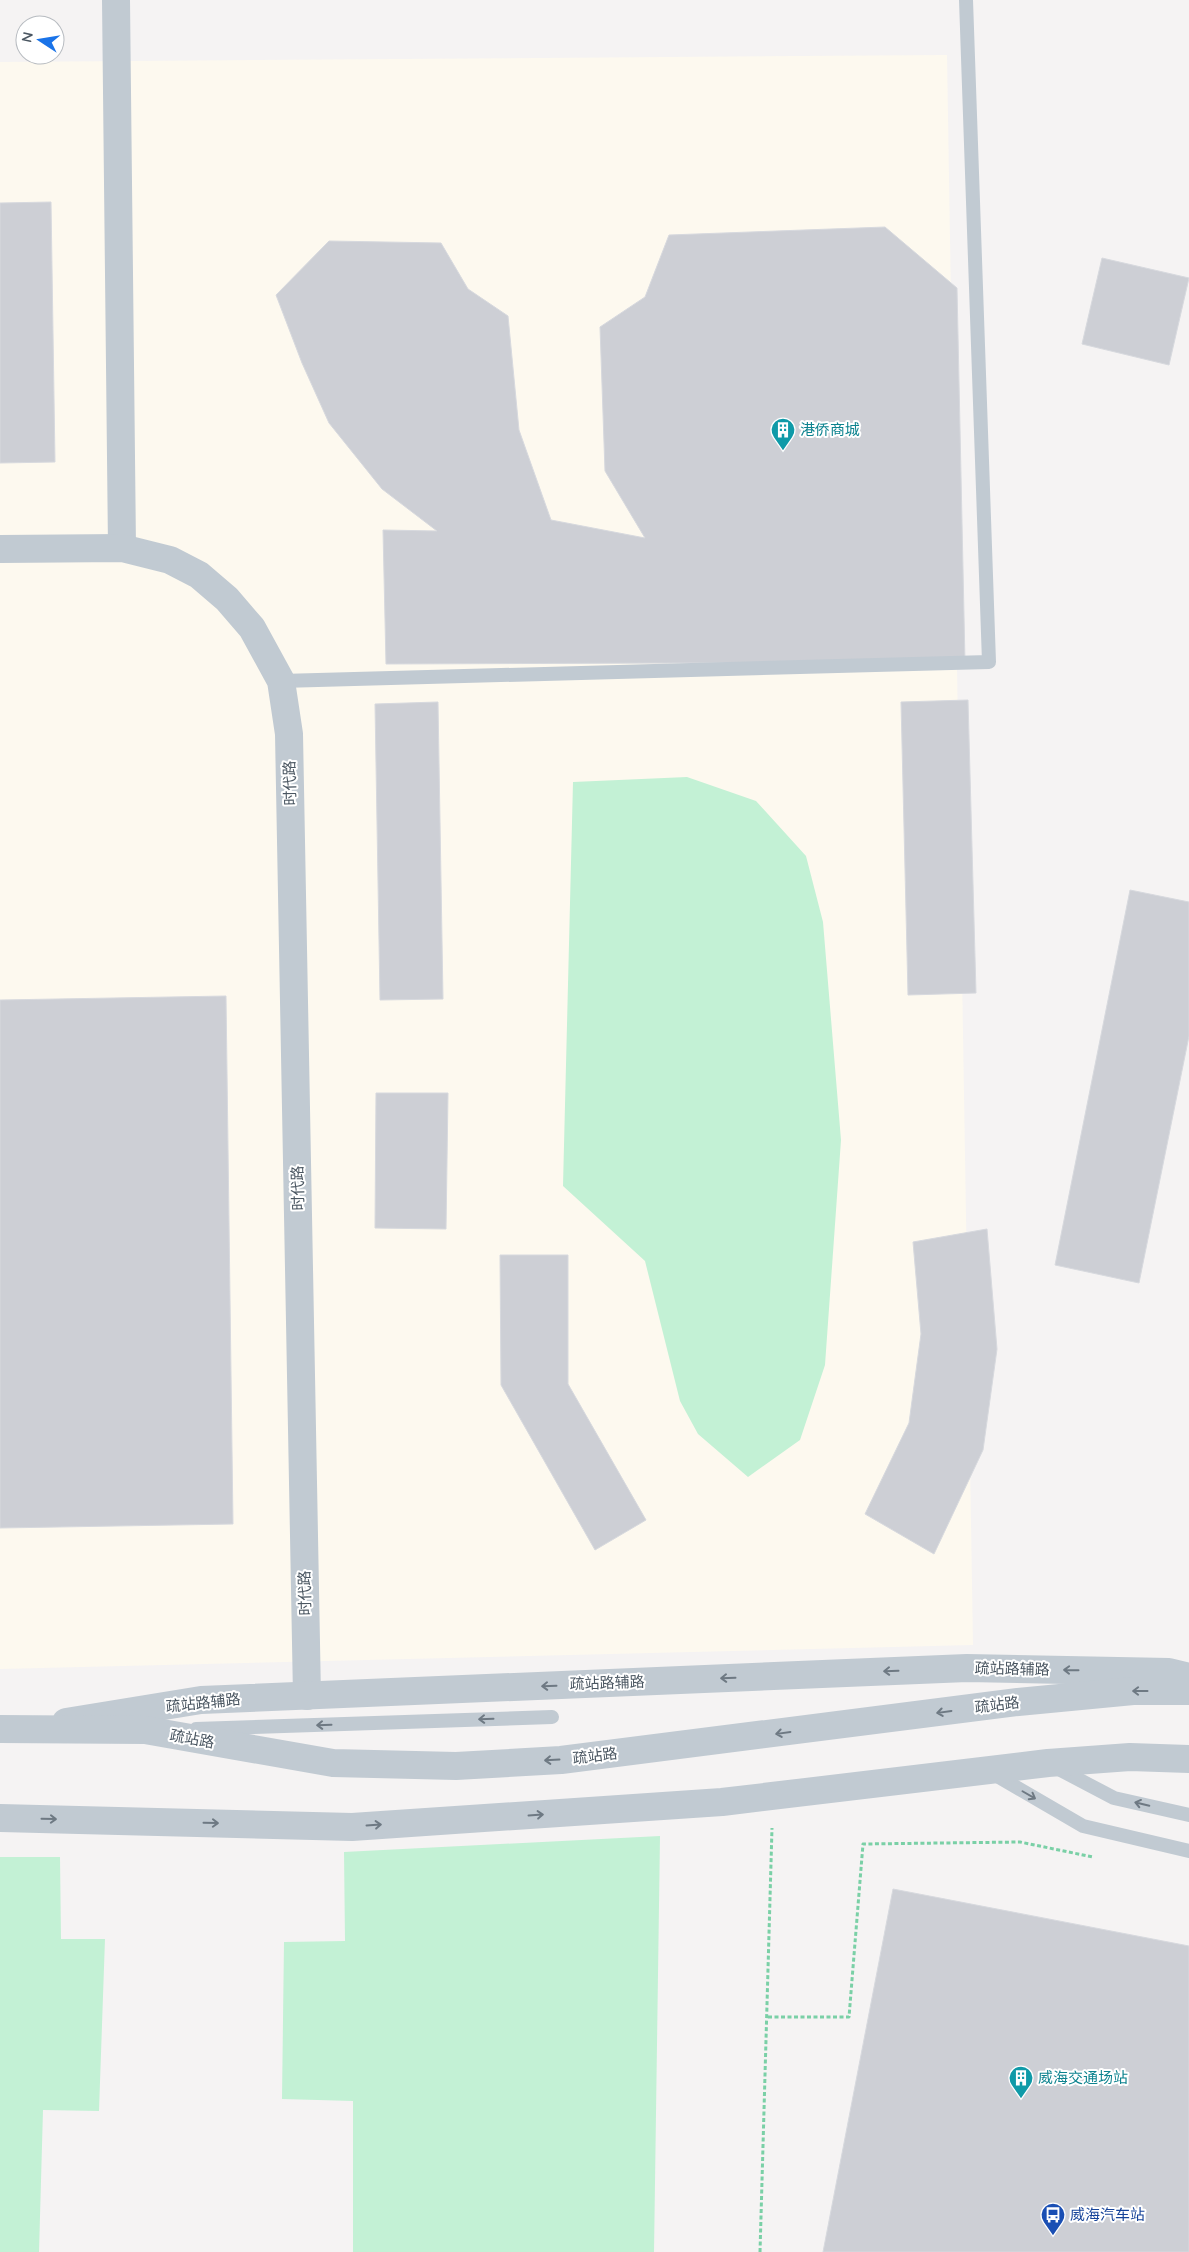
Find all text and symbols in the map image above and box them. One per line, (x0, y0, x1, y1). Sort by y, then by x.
north arrow (15, 15, 65, 65)
text: N (17, 30, 37, 44)
building icon: 港侨商城 (770, 417, 796, 451)
place label: 港侨商城 (800, 420, 860, 439)
street label: 时代路 (280, 760, 299, 806)
street label: 时代路 (288, 1165, 307, 1211)
street label: 时代路 (295, 1570, 314, 1616)
street label: 疏站路辅路 (974, 1658, 1050, 1679)
one-way arrow (1063, 1666, 1079, 1675)
one-way arrow (883, 1667, 899, 1676)
street label: 疏站路辅路 (569, 1672, 645, 1693)
one-way arrow (721, 1674, 737, 1683)
one-way arrow (541, 1681, 557, 1690)
one-way arrow (1133, 1686, 1149, 1696)
street label: 疏站路辅路 (165, 1689, 241, 1716)
street label: 疏站路 (973, 1692, 1020, 1717)
one-way arrow (936, 1707, 952, 1717)
one-way arrow (478, 1715, 494, 1724)
one-way arrow (316, 1720, 332, 1729)
street label: 疏站路 (168, 1725, 216, 1752)
one-way arrow (775, 1729, 791, 1739)
street label: 疏站路 (571, 1743, 618, 1768)
one-way arrow (544, 1756, 560, 1765)
one-way arrow (1021, 1790, 1036, 1800)
one-way arrow (1134, 1799, 1150, 1808)
one-way arrow (527, 1810, 543, 1819)
one-way arrow (40, 1815, 56, 1824)
one-way arrow (203, 1819, 219, 1828)
one-way arrow (365, 1821, 381, 1830)
building icon: 威海交通场站 (1008, 2065, 1034, 2099)
place label: 威海交通场站 (1038, 2068, 1128, 2087)
bus stop icon: 威海汽车站 (1040, 2202, 1066, 2236)
place label: 威海汽车站 (1070, 2205, 1145, 2224)

